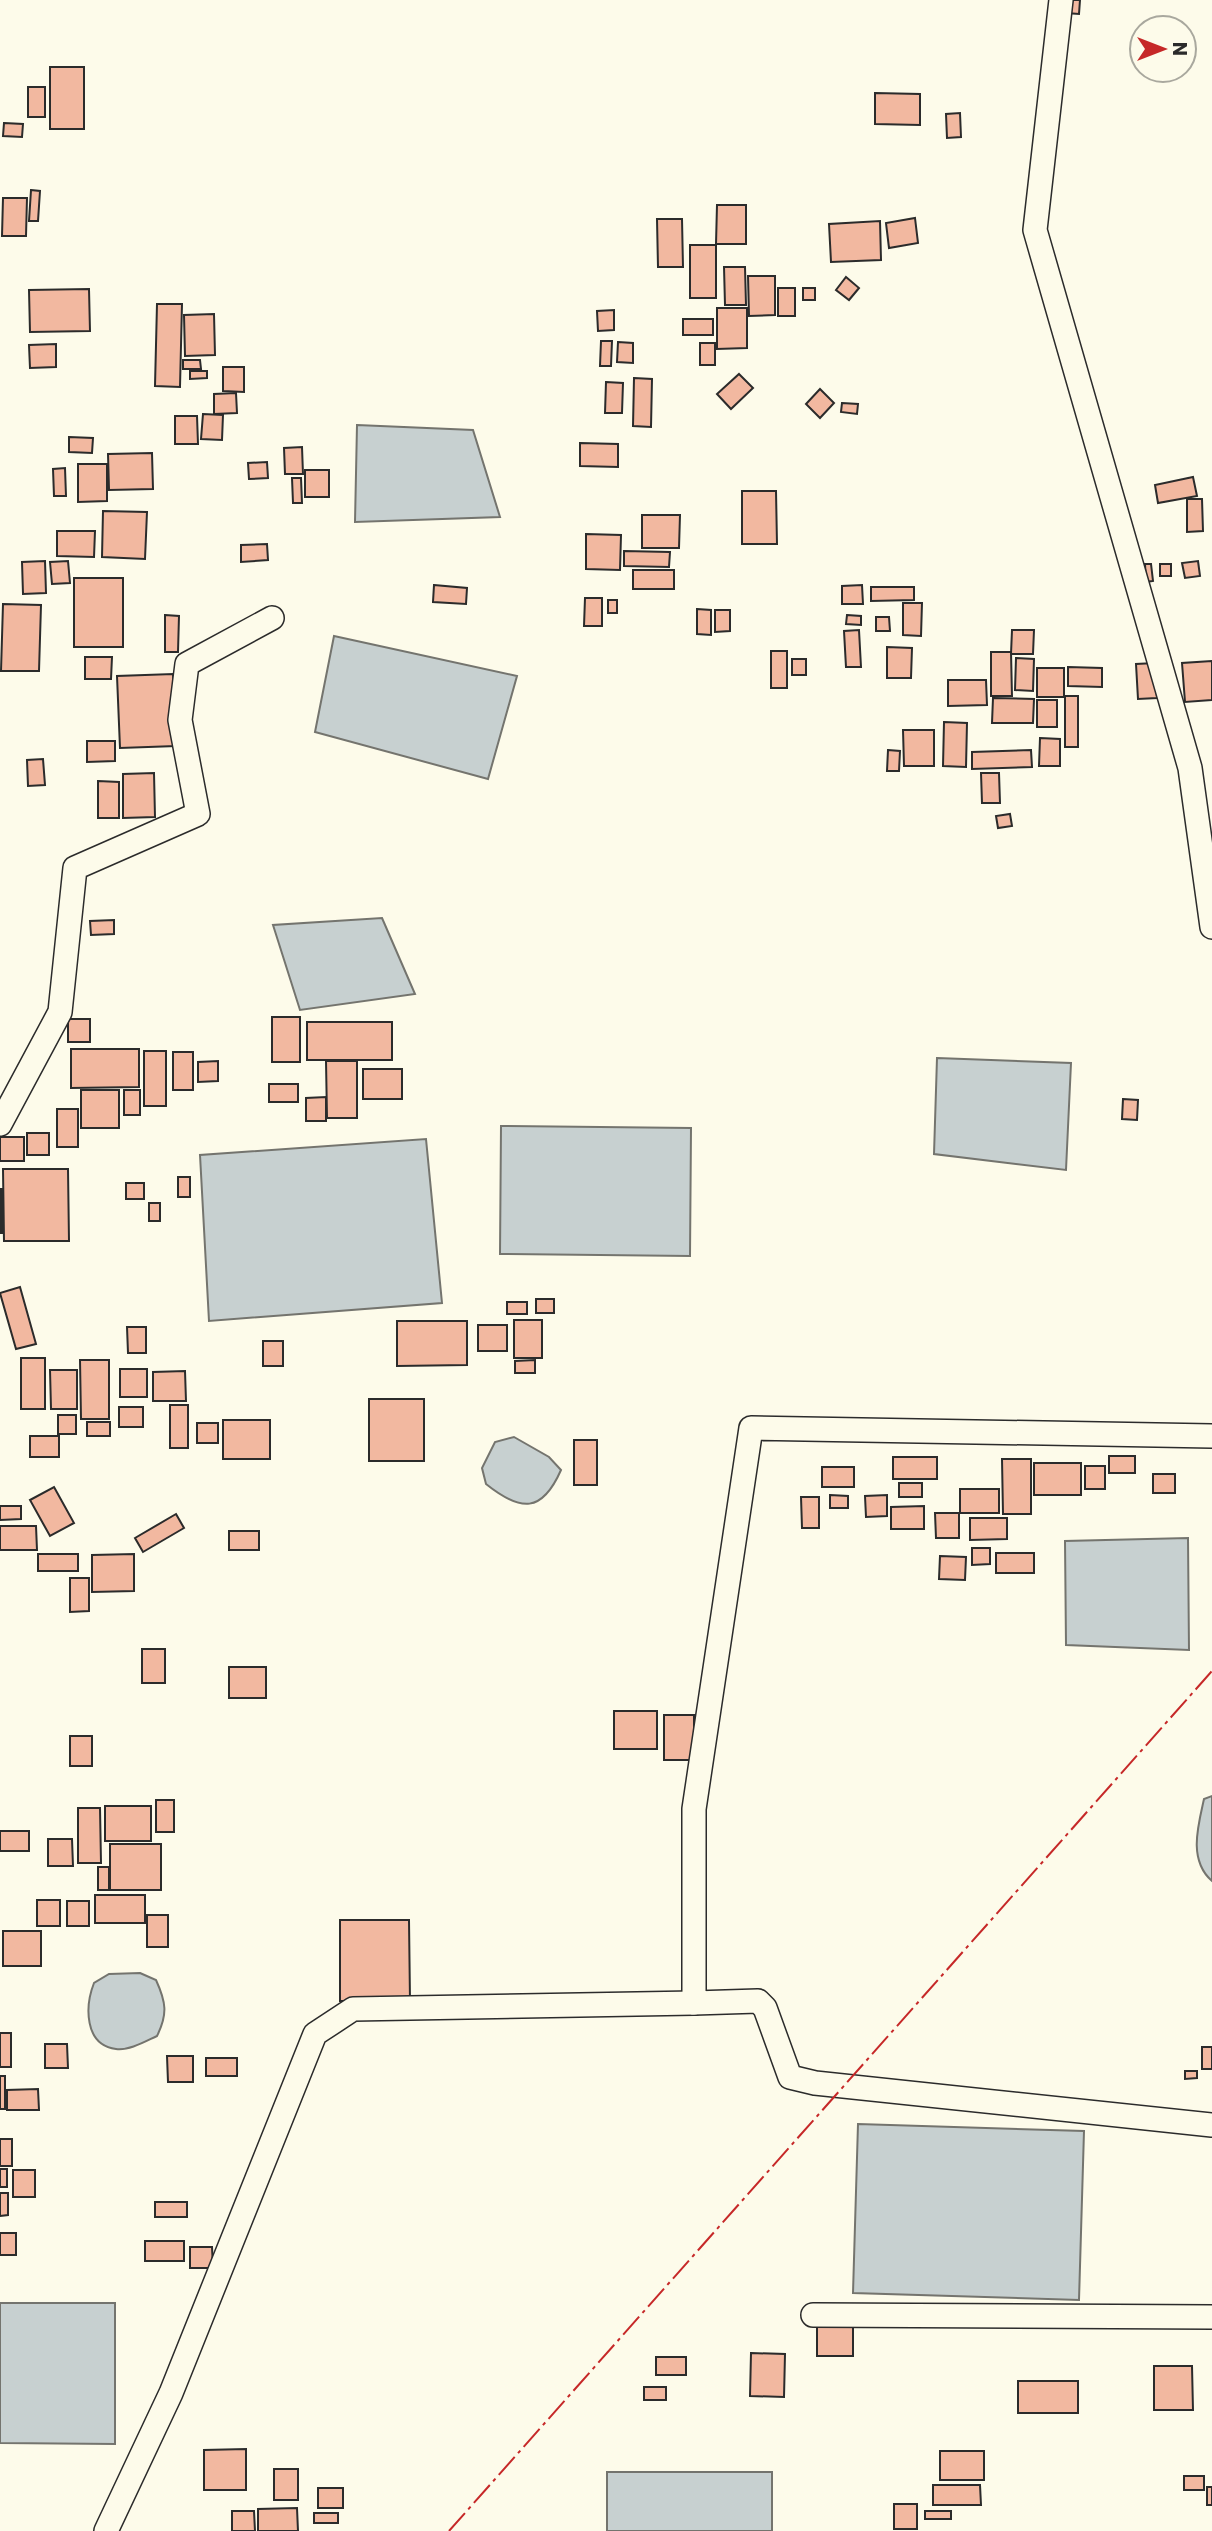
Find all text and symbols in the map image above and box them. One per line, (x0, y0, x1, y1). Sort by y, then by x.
north arrow (1128, 14, 1198, 84)
text: N (1166, 42, 1193, 56)

